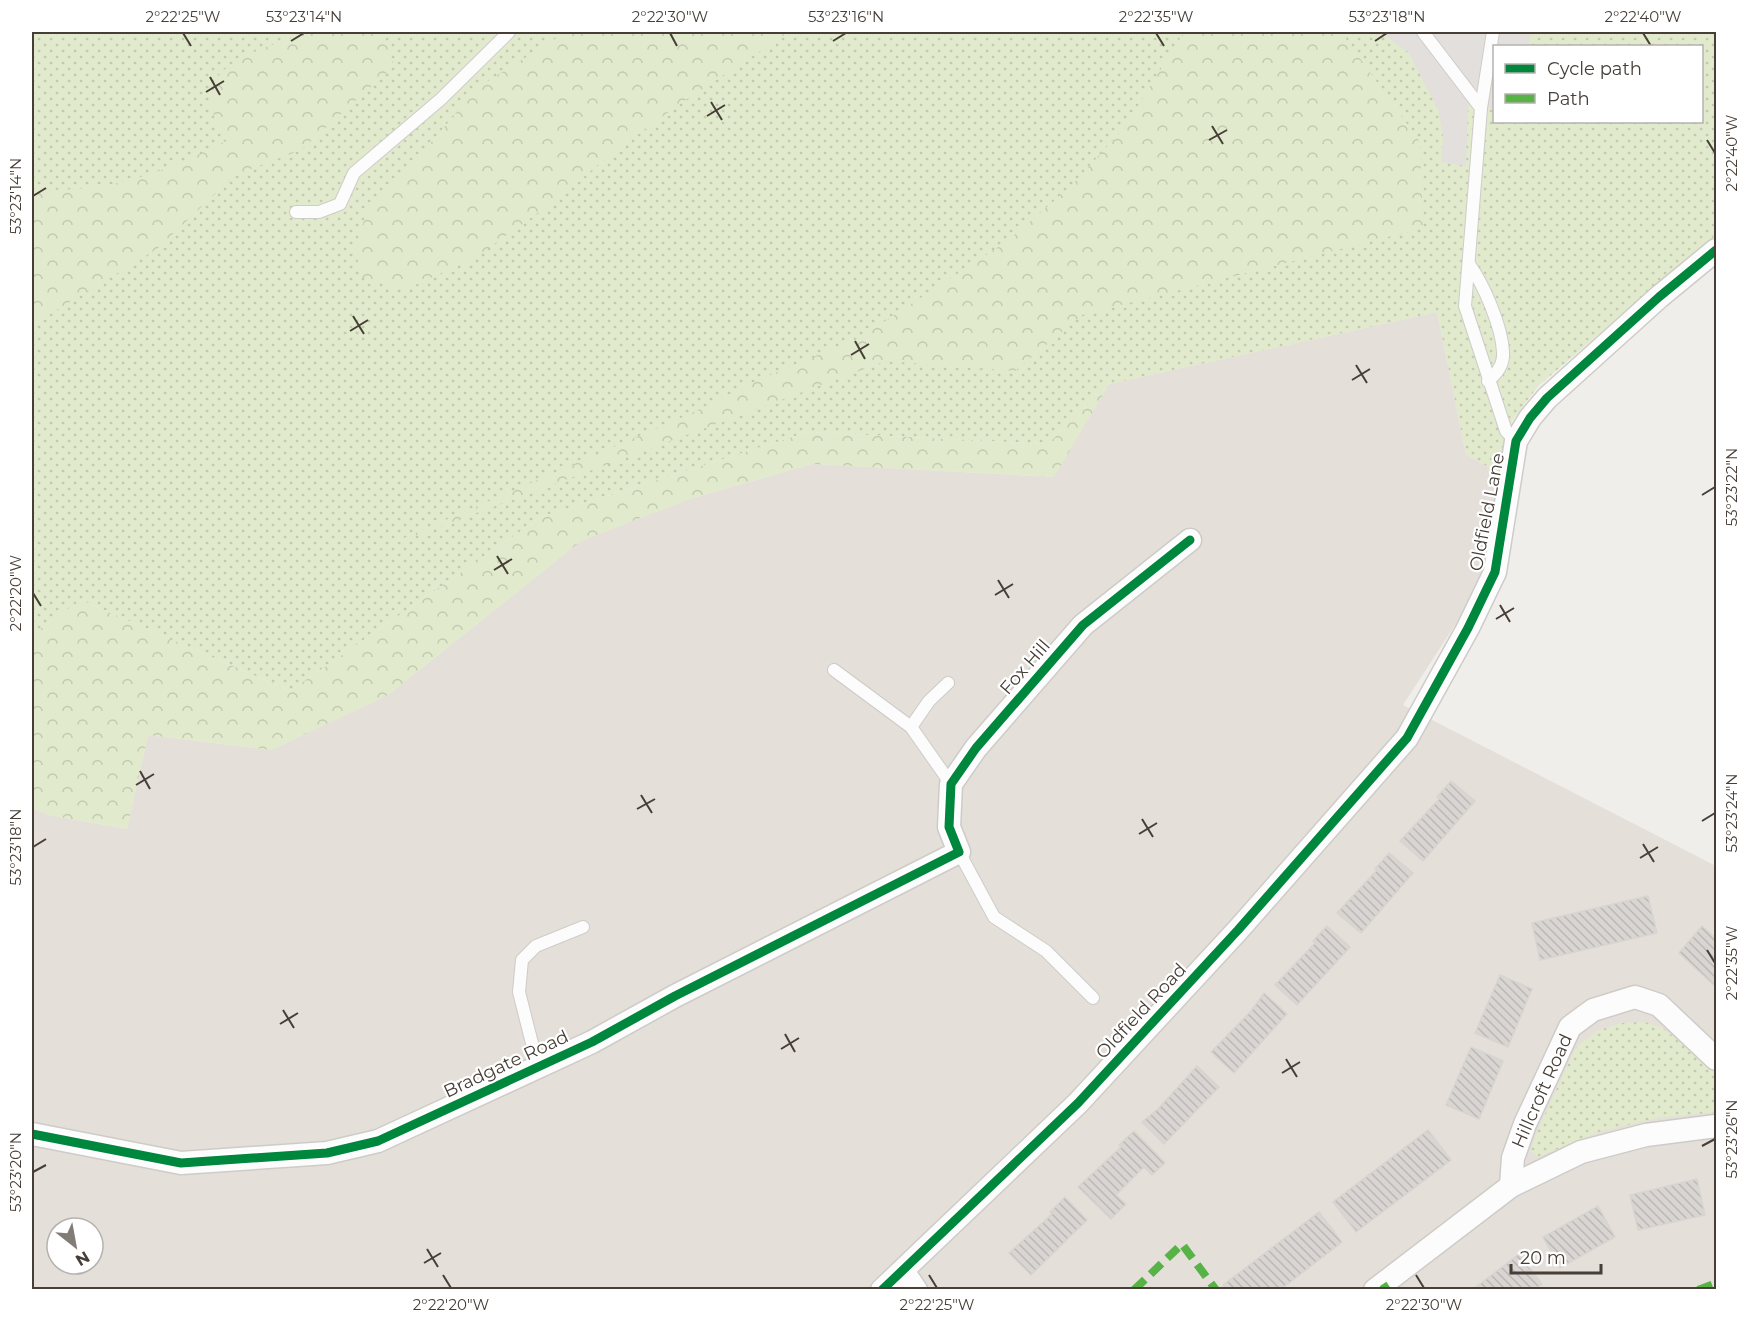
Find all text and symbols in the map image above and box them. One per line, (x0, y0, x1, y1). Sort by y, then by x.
text: 2°22'25"W (146, 7, 221, 26)
text: 53°23'14"N (266, 7, 342, 26)
text: 2°22'30"W (632, 7, 709, 26)
text: 53°23'16"N (808, 7, 884, 26)
text: 2°22'35"W (1119, 7, 1194, 26)
text: 53°23'18"N (1349, 7, 1425, 26)
text: 2°22'40"W (1605, 7, 1682, 26)
legend (1493, 45, 1703, 123)
text: Cycle path (1547, 58, 1642, 80)
text: Path (1547, 88, 1590, 110)
text: 2°22'40"W (1722, 114, 1741, 191)
text: 53°23'14"N (6, 158, 25, 234)
text: 53°23'22"N (1722, 448, 1741, 526)
street label: Oldfield Lane (1465, 451, 1509, 573)
text: 2°22'20"W (6, 554, 25, 631)
street label: Fox Hill (995, 635, 1055, 699)
text: 53°23'24"N (1722, 773, 1741, 853)
text: 53°23'18"N (6, 809, 25, 885)
text: 2°22'35"W (1722, 925, 1741, 1000)
street label: Oldfield Road (1091, 959, 1191, 1063)
street label: Bradgate Road (440, 1025, 572, 1103)
street label: Hillcroft Road (1507, 1030, 1577, 1152)
text: 53°23'26"N (1722, 1100, 1741, 1178)
text: 53°23'20"N (6, 1132, 25, 1212)
north arrow (45, 1216, 105, 1276)
scale bar (1511, 1237, 1601, 1275)
text: N (72, 1247, 93, 1270)
text: 20 m (1520, 1247, 1566, 1269)
text: 2°22'20"W (413, 1295, 490, 1314)
text: 2°22'25"W (900, 1295, 975, 1314)
text: 2°22'30"W (1386, 1295, 1463, 1314)

